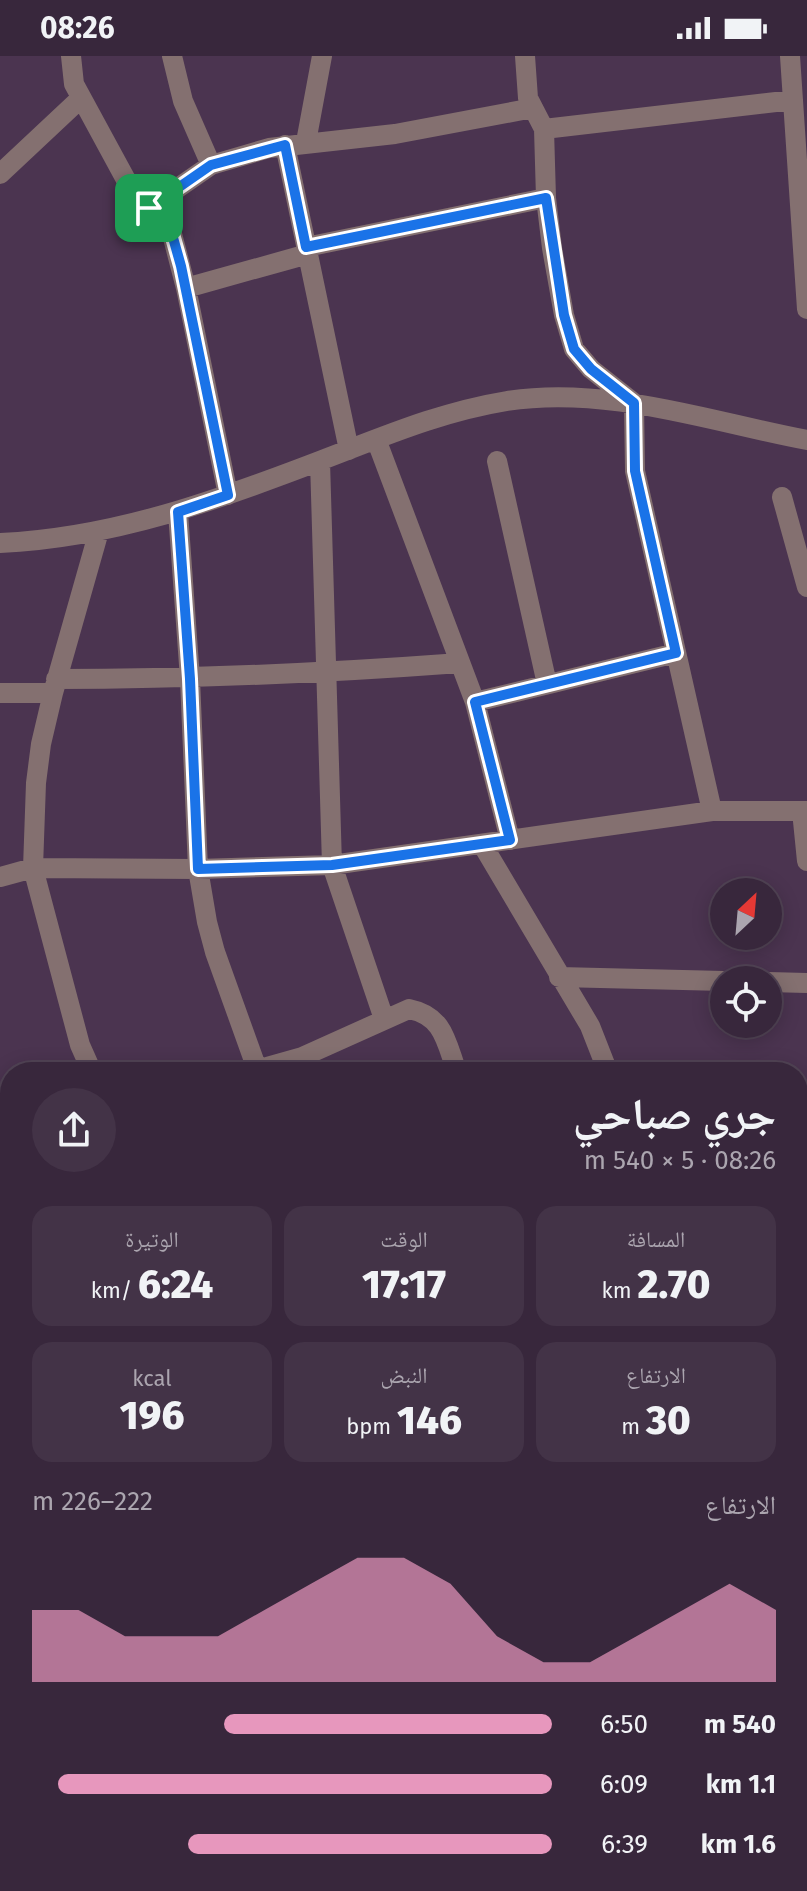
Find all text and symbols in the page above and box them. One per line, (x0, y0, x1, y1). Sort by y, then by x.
text: 08:26 (40, 10, 115, 46)
pin (115, 174, 183, 242)
icon: arrive (127, 186, 171, 230)
north arrow (710, 878, 782, 950)
map controls (710, 878, 782, 1038)
button: locate (710, 966, 782, 1038)
button: share (32, 1088, 116, 1172)
text: جري صباحي (573, 1088, 776, 1141)
text: 08:26 · 5 × 540 m (584, 1145, 776, 1176)
text: الوتيرة (125, 1226, 179, 1253)
text: الوقت (380, 1226, 428, 1253)
text: المسافة (627, 1226, 685, 1253)
text: 6:24 (138, 1261, 213, 1309)
text: 17:17 (362, 1261, 446, 1309)
text: 2.70 (638, 1261, 710, 1309)
text: /km (91, 1277, 138, 1304)
text: km (602, 1277, 638, 1304)
text: النبض (381, 1362, 427, 1389)
text: الارتفاع (626, 1362, 686, 1389)
text: kcal (132, 1365, 172, 1392)
text: 196 (120, 1392, 184, 1440)
text: 146 (397, 1397, 462, 1445)
text: 30 (646, 1397, 691, 1445)
text: bpm (346, 1413, 397, 1440)
text: m (621, 1413, 646, 1440)
text: 222–226 m (32, 1486, 153, 1517)
text: الارتفاع (705, 1490, 776, 1521)
text: 6:50 (600, 1709, 648, 1740)
text: 540 m (704, 1709, 776, 1740)
text: 6:09 (600, 1769, 648, 1800)
text: 1.1 km (706, 1769, 776, 1800)
text: 6:39 (601, 1829, 648, 1860)
text: 1.6 km (701, 1829, 776, 1860)

